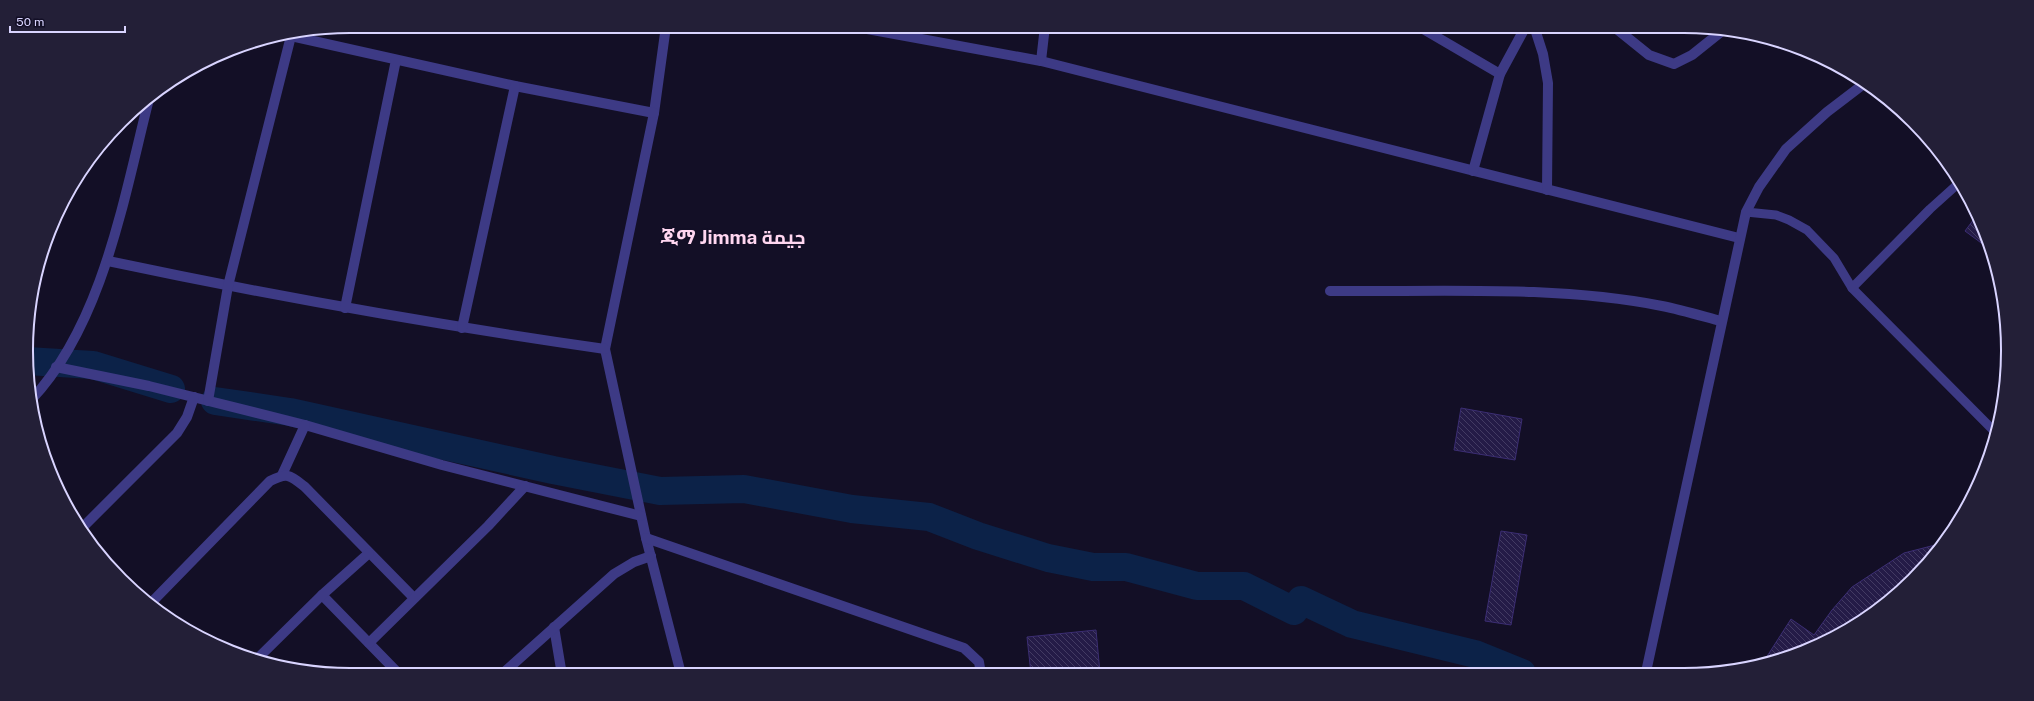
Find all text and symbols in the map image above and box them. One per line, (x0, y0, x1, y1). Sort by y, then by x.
scale bar (10, 8, 125, 34)
text: 50 m (16, 15, 44, 29)
district label: ጂማ Jimma جيمة (660, 226, 806, 248)

